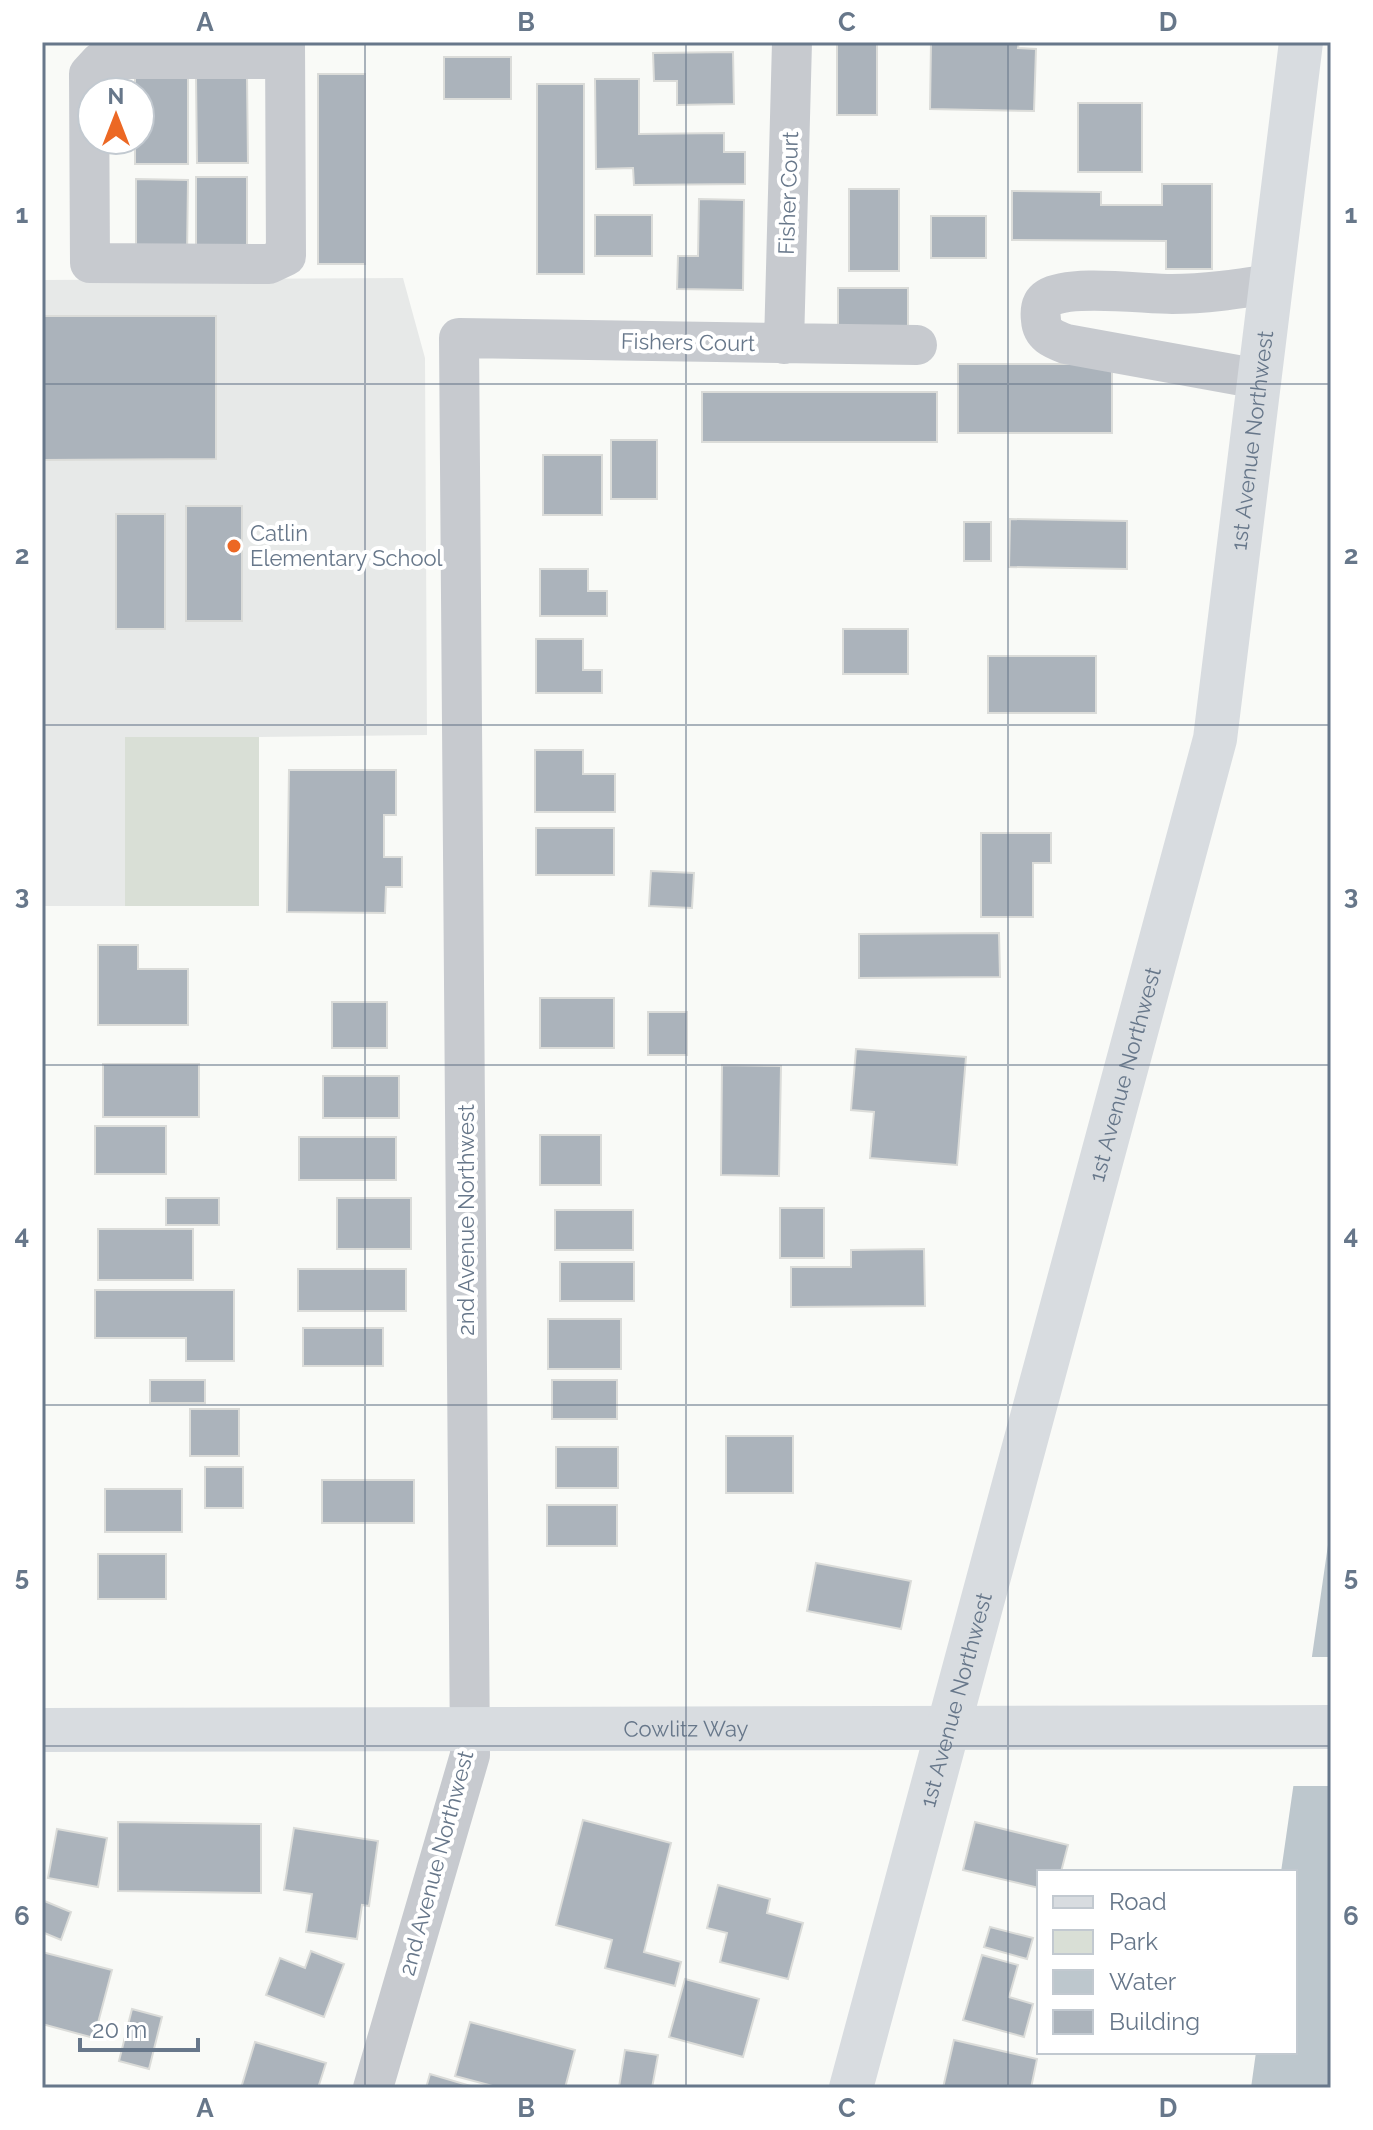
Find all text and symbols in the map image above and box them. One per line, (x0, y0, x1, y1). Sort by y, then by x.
text: A (196, 7, 214, 37)
text: B (517, 7, 535, 37)
text: C (838, 7, 856, 37)
text: D (1159, 7, 1177, 37)
north arrow (76, 76, 156, 156)
text: N (108, 83, 124, 109)
street label: Fisher Court (773, 130, 803, 255)
text: 1 (16, 199, 29, 229)
text: 1 (1345, 199, 1358, 229)
street label: Fishers Court (621, 328, 756, 356)
street label: 1st Avenue Northwest (1225, 328, 1278, 552)
place label: Catlin Elementary School (250, 520, 443, 571)
marker: Catlin Elementary School (225, 537, 243, 555)
text: 2 (15, 540, 29, 570)
text: 2 (1344, 540, 1358, 570)
text: 3 (15, 880, 29, 910)
text: 3 (1344, 880, 1358, 910)
street label: 1st Avenue Northwest (1083, 963, 1166, 1184)
street label: 2nd Avenue Northwest (453, 1104, 479, 1336)
text: 4 (15, 1220, 29, 1250)
text: 4 (1344, 1220, 1358, 1250)
text: 5 (15, 1561, 29, 1591)
text: 5 (1344, 1561, 1358, 1591)
street label: 1st Avenue Northwest (914, 1589, 997, 1810)
street label: Cowlitz Way (623, 1715, 749, 1742)
street label: 2nd Avenue Northwest (393, 1747, 479, 1978)
legend (1037, 1870, 1297, 2054)
text: Road (1109, 1887, 1167, 1916)
text: 6 (14, 1901, 30, 1931)
text: 6 (1343, 1901, 1359, 1931)
text: Park (1109, 1927, 1158, 1956)
text: Water (1109, 1967, 1177, 1996)
scale bar (80, 2002, 198, 2052)
text: Building (1109, 2007, 1200, 2036)
text: 20 m (92, 2015, 147, 2044)
text: A (196, 2093, 214, 2123)
text: B (517, 2093, 535, 2123)
text: C (838, 2093, 856, 2123)
text: D (1159, 2093, 1177, 2123)

